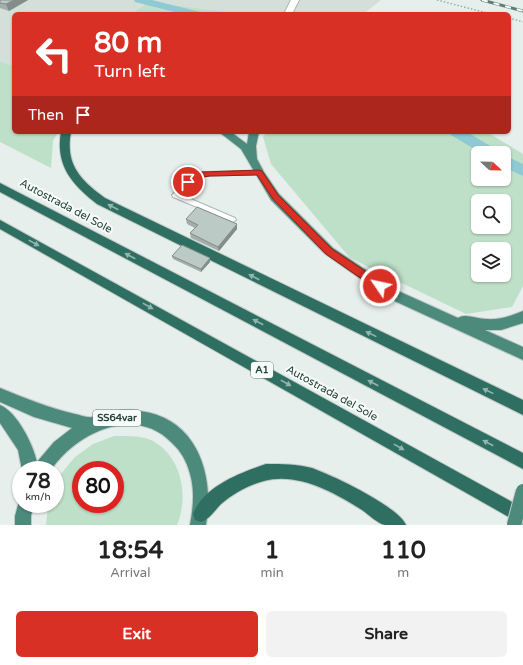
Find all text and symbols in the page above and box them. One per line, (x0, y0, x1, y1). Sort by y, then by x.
text: 80 m (94, 26, 162, 60)
icon: left (28, 28, 80, 80)
text: Turn left (94, 60, 166, 82)
icon: arrive (72, 104, 94, 126)
text: Then (28, 106, 64, 124)
north arrow (471, 146, 511, 186)
map controls (471, 146, 511, 282)
pin (171, 165, 205, 199)
icon: arrive (177, 171, 199, 193)
street label: Autostrada del Sole (18, 176, 114, 236)
button: search (471, 194, 511, 234)
one-way arrow (107, 204, 118, 210)
one-way arrow (28, 240, 40, 247)
button: layers (471, 242, 511, 282)
one-way arrow (125, 252, 136, 259)
position arrow (359, 265, 401, 307)
one-way arrow (249, 274, 260, 280)
one-way arrow (142, 303, 154, 310)
one-way arrow (252, 319, 264, 326)
one-way arrow (365, 331, 377, 337)
road number: A1 (251, 362, 273, 378)
street label: Autostrada del Sole (284, 362, 380, 424)
one-way arrow (367, 379, 379, 386)
one-way arrow (280, 380, 292, 386)
one-way arrow (482, 388, 494, 394)
road number: SS64var (93, 410, 141, 426)
one-way arrow (483, 440, 494, 446)
one-way arrow (393, 443, 405, 450)
speed limit sign: 80 (72, 461, 124, 513)
text: 78 (25, 470, 51, 494)
text: km/h (25, 491, 51, 503)
text: 18:54 (97, 536, 164, 565)
text: 1 (265, 536, 280, 565)
text: 110 (381, 536, 426, 565)
text: Arrival (110, 565, 150, 581)
text: min (261, 565, 284, 581)
text: m (397, 565, 409, 581)
button: Exit (16, 611, 258, 657)
button: Share (266, 611, 507, 657)

